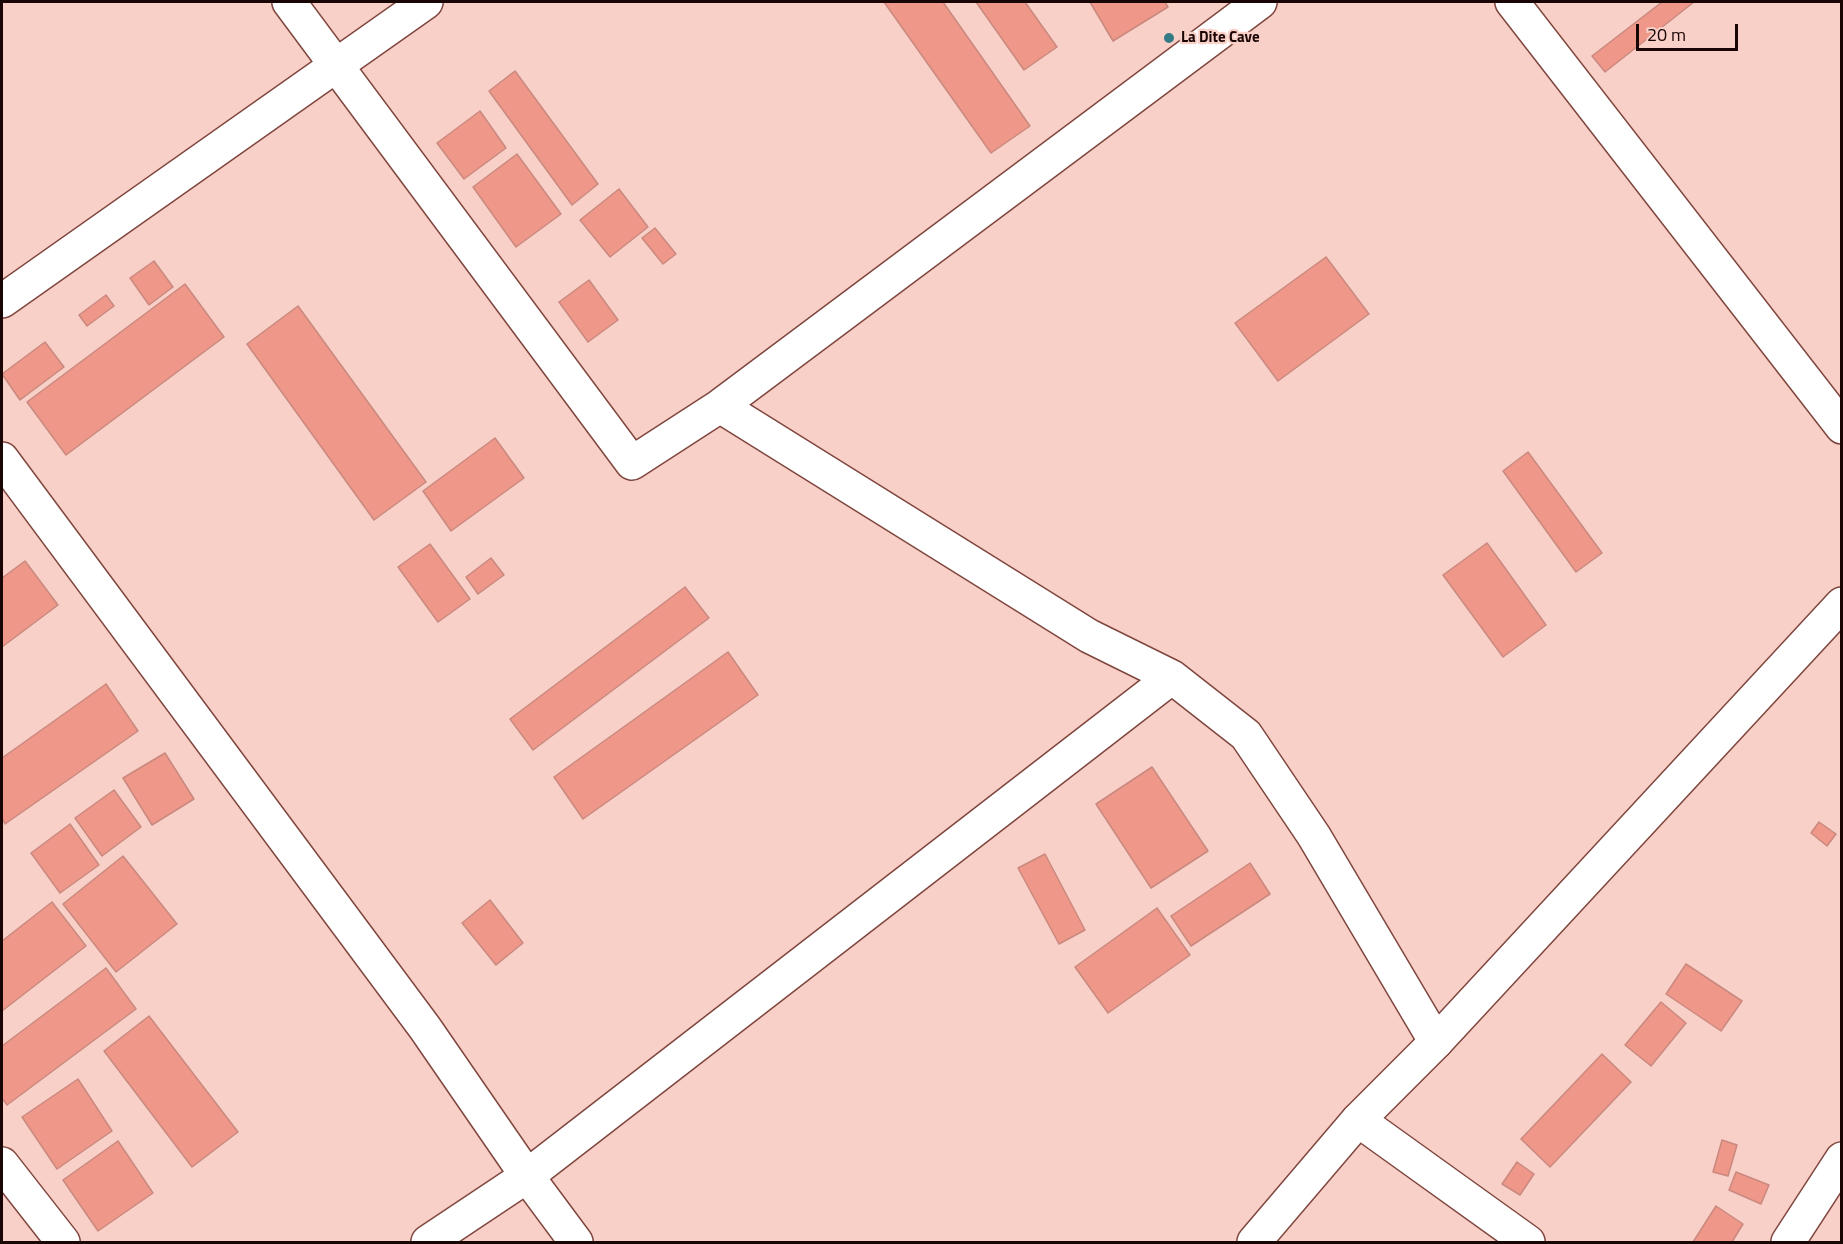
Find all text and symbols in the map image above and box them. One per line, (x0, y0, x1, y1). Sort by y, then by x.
scale bar (1639, 12, 1741, 50)
text: 20 m (1647, 21, 1686, 48)
place label: La Dite Cave (1181, 29, 1260, 47)
marker: La Dite Cave (1162, 31, 1176, 45)

